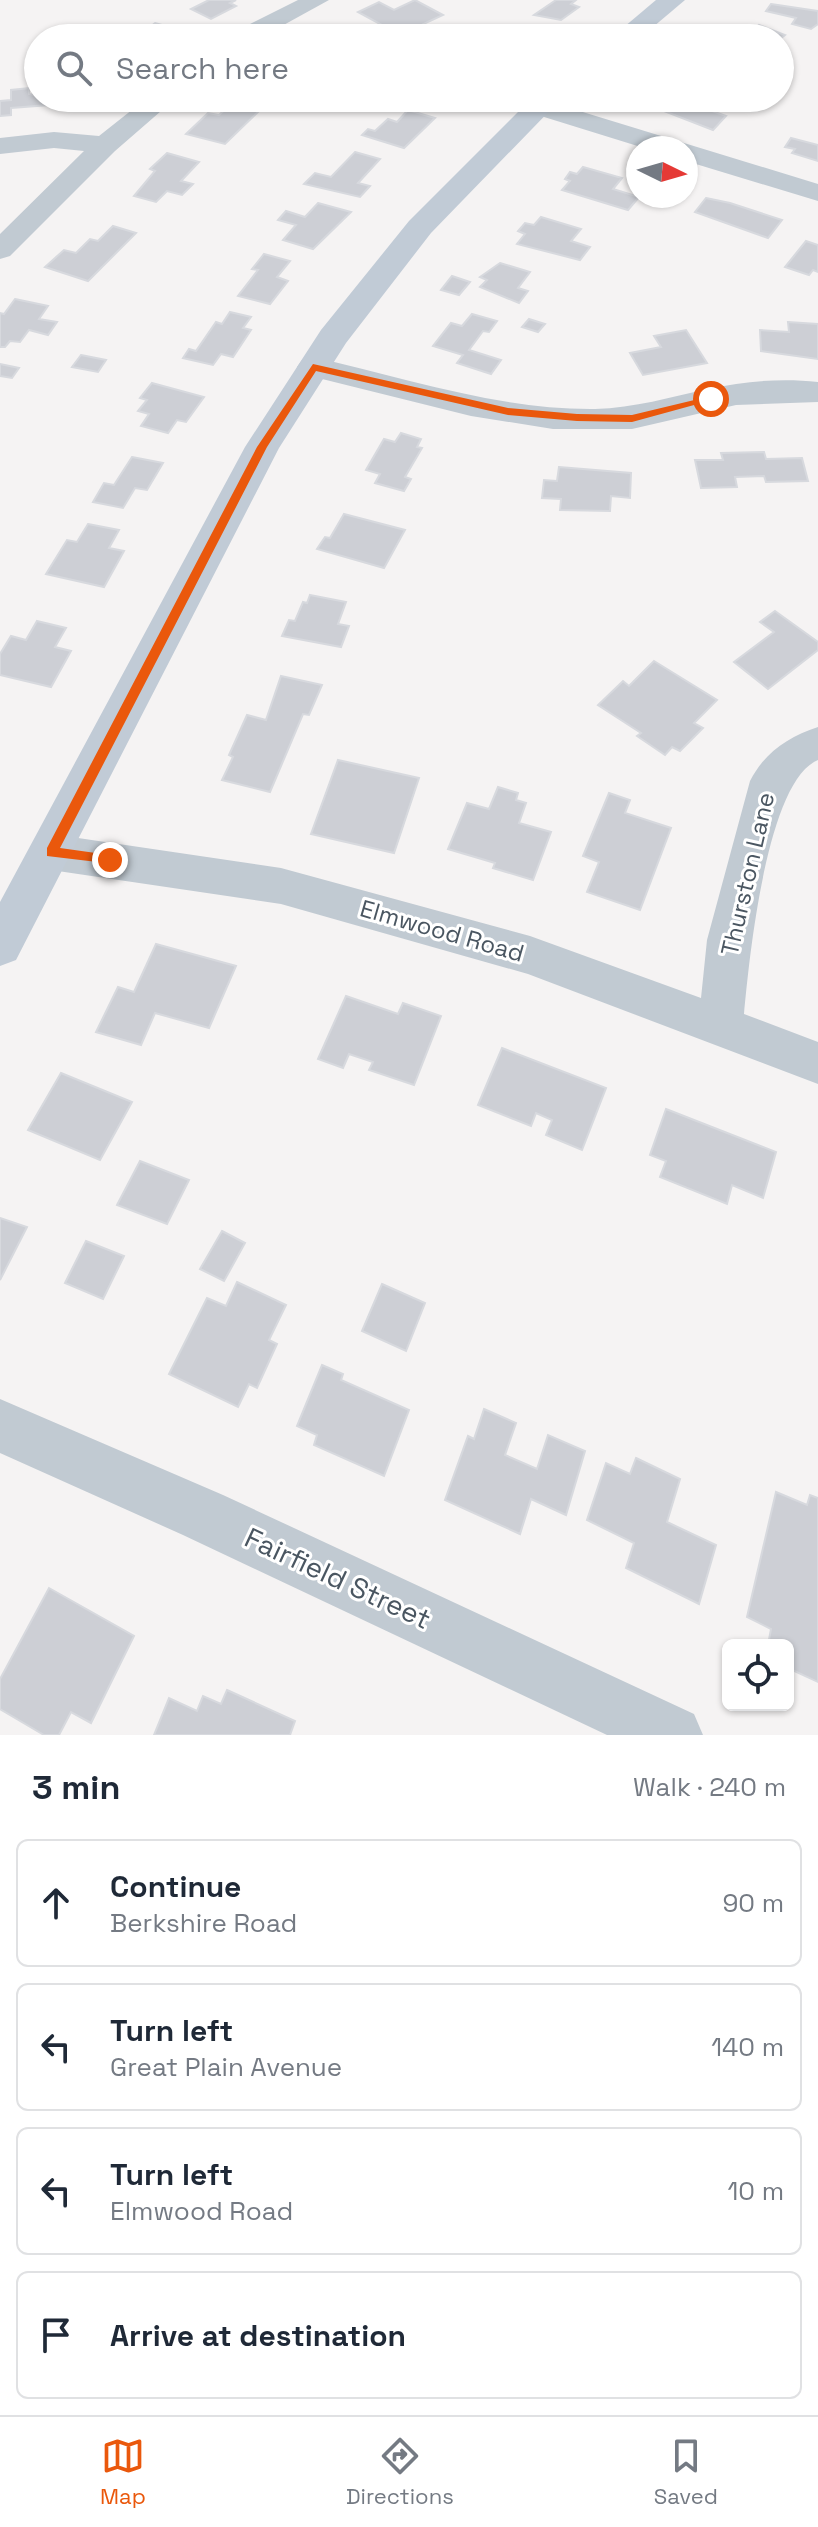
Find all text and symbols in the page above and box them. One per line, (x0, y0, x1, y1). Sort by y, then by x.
search box (24, 24, 794, 112)
icon: search (52, 46, 96, 90)
text: Search here (116, 49, 289, 88)
north arrow (626, 136, 698, 208)
route start (693, 381, 729, 417)
street label: Thurston Lane (714, 789, 781, 959)
route end (92, 842, 128, 878)
street label: Elmwood Road (357, 892, 528, 969)
street label: Fairfield Street (239, 1519, 437, 1637)
map controls (722, 1639, 794, 1711)
button: locate (722, 1639, 794, 1711)
text: 3 min (32, 1766, 120, 1809)
text: Walk · 240 m (633, 1770, 786, 1804)
text: Continue (110, 1867, 241, 1906)
icon: ahead (34, 1881, 78, 1925)
text: 90 m (722, 1886, 784, 1920)
text: Berkshire Road (110, 1906, 297, 1940)
text: Turn left (110, 2011, 233, 2050)
icon: left (34, 2025, 78, 2069)
text: 140 m (711, 2030, 784, 2064)
text: Great Plain Avenue (110, 2050, 342, 2084)
text: Turn left (110, 2155, 233, 2194)
icon: left (34, 2169, 78, 2213)
text: 10 m (727, 2174, 784, 2208)
text: Elmwood Road (110, 2194, 293, 2228)
icon: arrive (34, 2313, 78, 2357)
text: Arrive at destination (110, 2316, 406, 2355)
tab: Map (100, 2434, 146, 2510)
tab: Directions (346, 2434, 454, 2510)
tab: Saved (654, 2434, 718, 2510)

